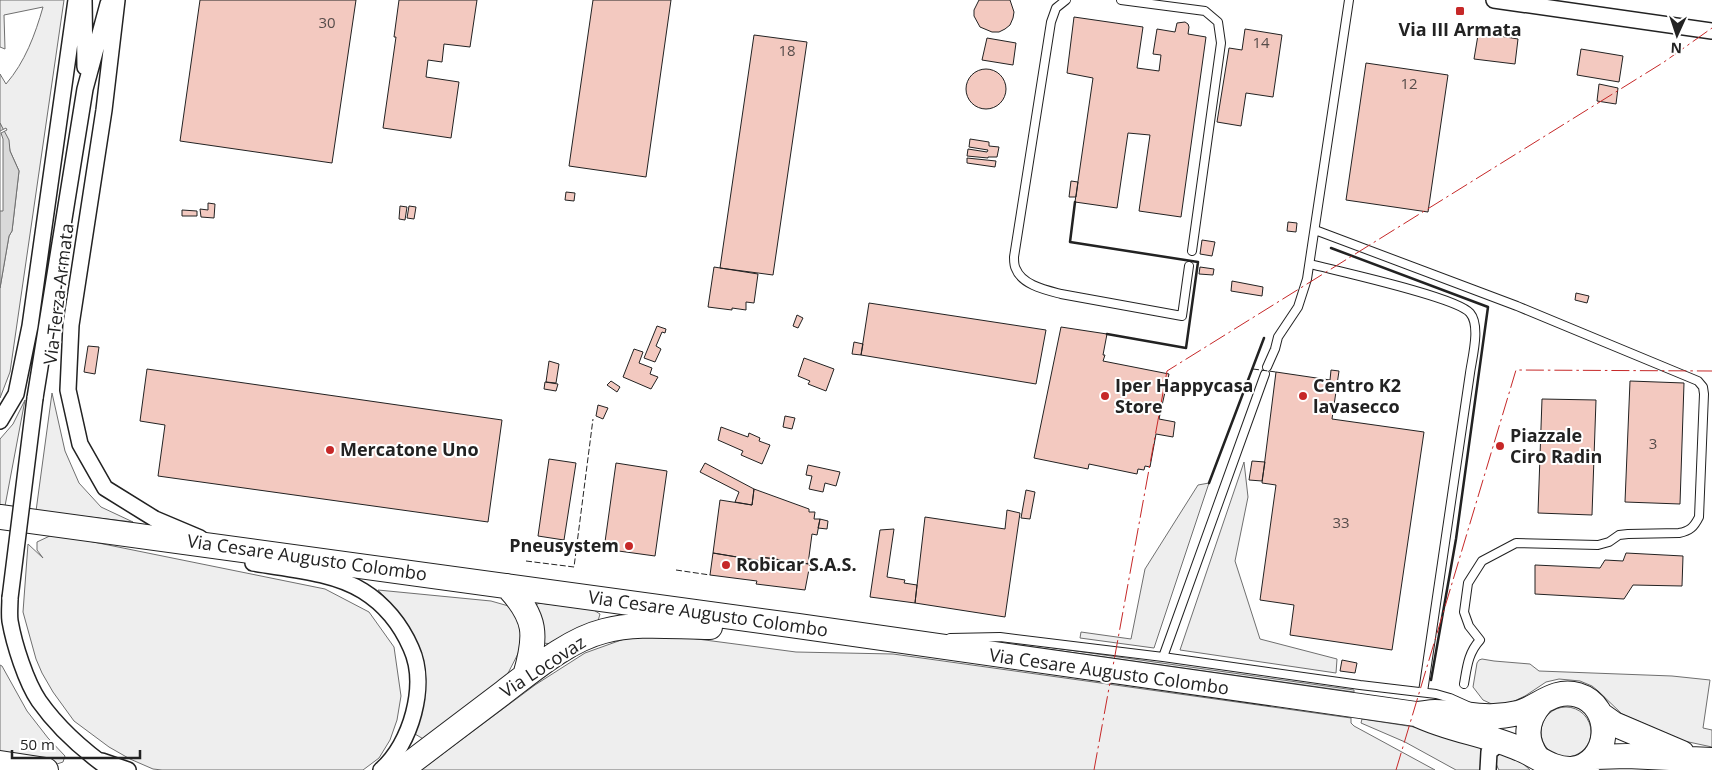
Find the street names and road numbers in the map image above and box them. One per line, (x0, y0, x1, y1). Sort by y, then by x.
street label: Via Terza Armata (37, 222, 79, 366)
street label: Via Cesare Augusto Colombo (186, 528, 429, 586)
street label: Via Cesare Augusto Colombo (587, 584, 830, 642)
street label: Via Locovaz (495, 630, 590, 703)
street label: Via Cesare Augusto Colombo (988, 642, 1231, 700)

